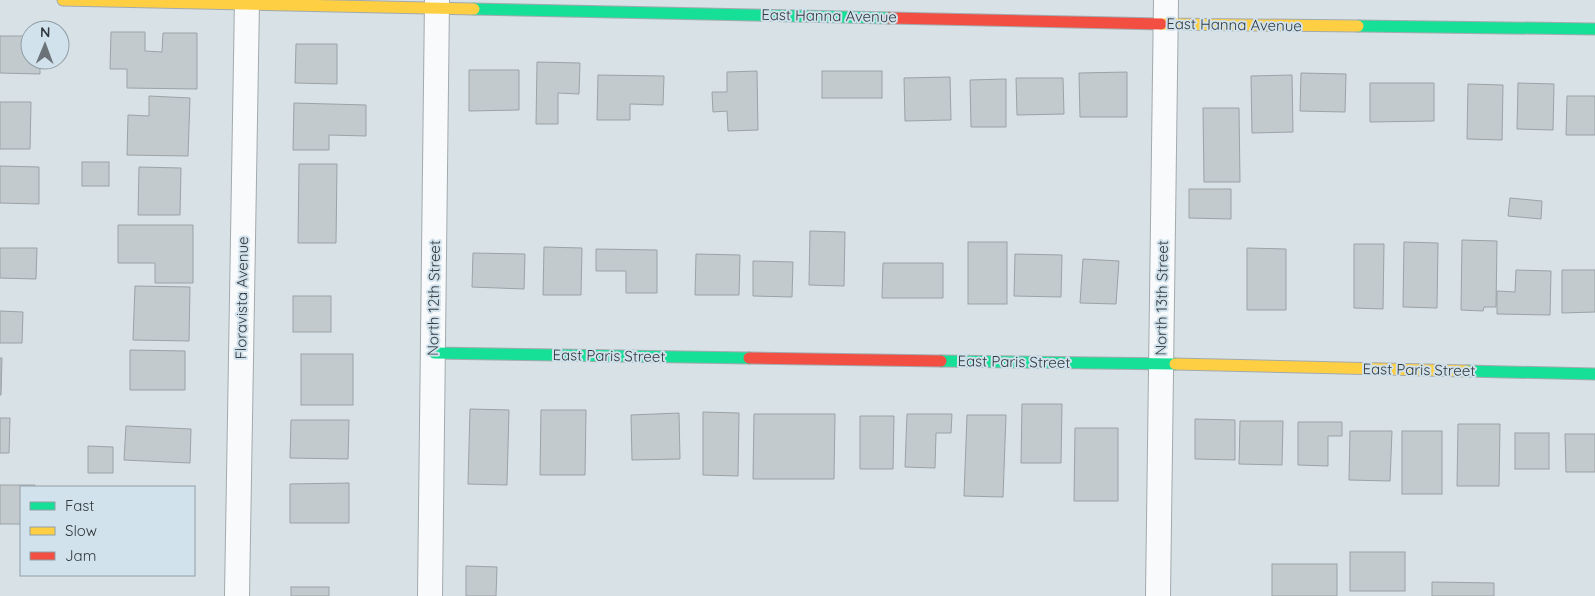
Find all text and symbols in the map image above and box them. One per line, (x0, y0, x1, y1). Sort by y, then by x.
street label: East Hanna Avenue (761, 5, 897, 26)
street label: East Hanna Avenue (1166, 14, 1302, 35)
north arrow (20, 20, 70, 70)
text: N (40, 23, 51, 41)
street label: Floravista Avenue (231, 236, 252, 360)
street label: North 12th Street (423, 240, 444, 356)
street label: North 13th Street (1151, 240, 1172, 356)
street label: East Paris Street (552, 345, 666, 366)
street label: East Paris Street (957, 351, 1071, 372)
street label: East Paris Street (1362, 359, 1476, 380)
legend (20, 486, 195, 576)
text: Fast (65, 496, 94, 515)
text: Slow (65, 521, 97, 540)
text: Jam (65, 546, 96, 565)

